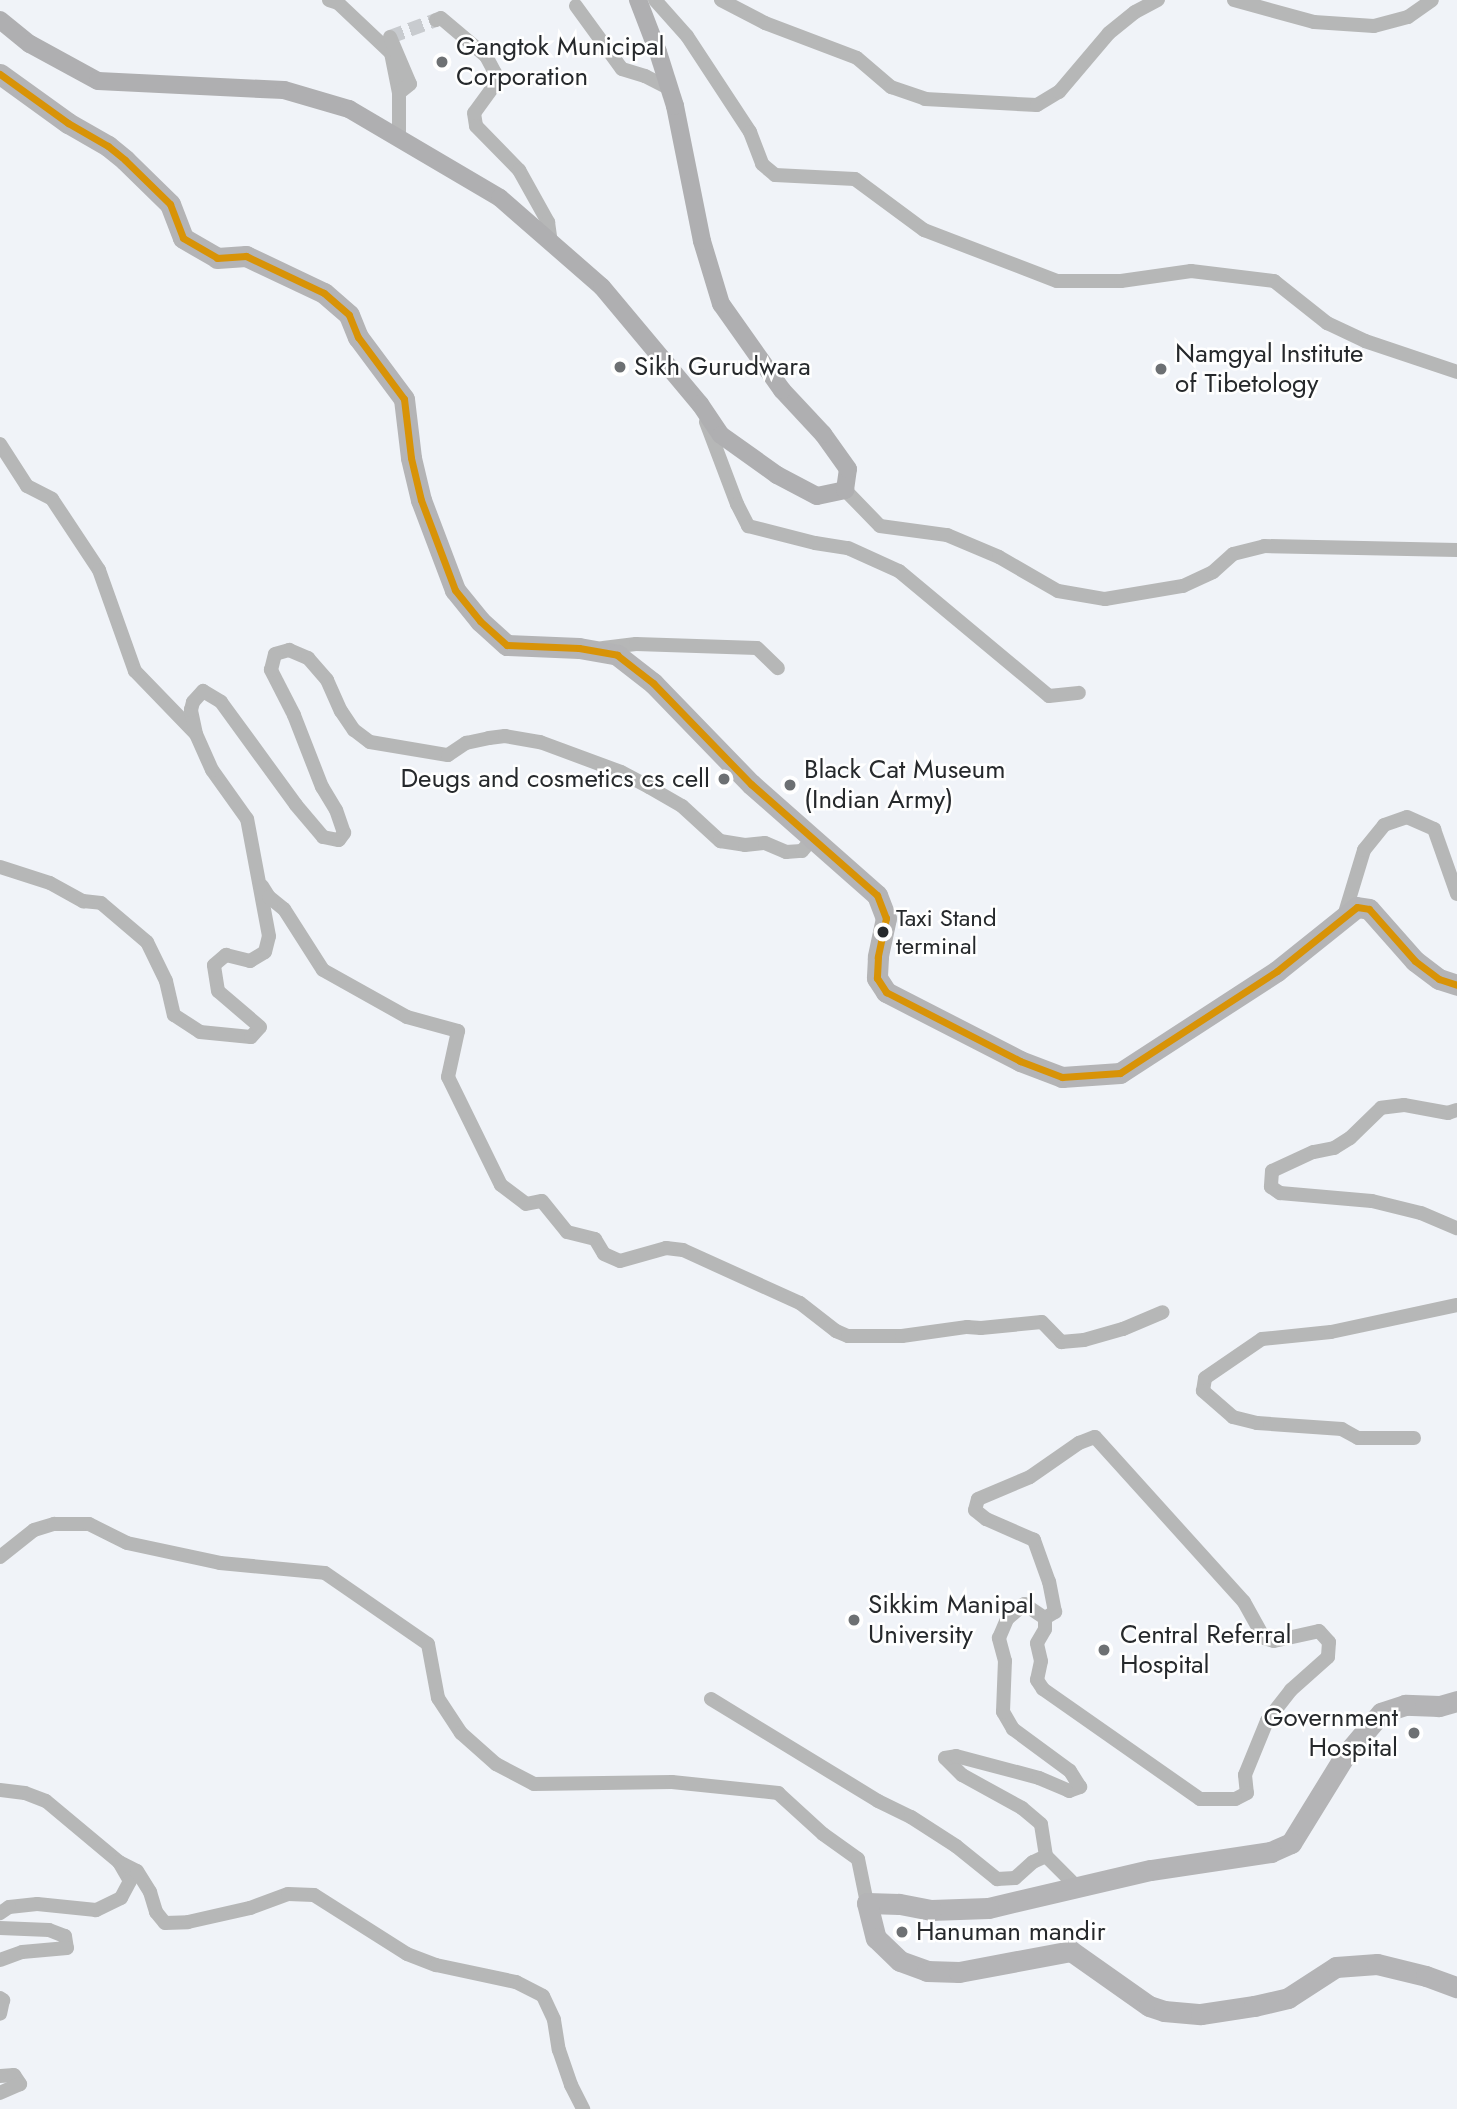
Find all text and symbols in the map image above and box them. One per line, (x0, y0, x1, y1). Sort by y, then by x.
place label: Gangtok Municipal Corporation (456, 31, 664, 92)
marker: Gangtok Municipal Corporation (434, 54, 450, 70)
place label: Namgyal Institute of Tibetology (1175, 338, 1363, 400)
place label: Sikh Gurudwara (634, 351, 811, 383)
marker: Sikh Gurudwara (612, 359, 628, 375)
marker: Namgyal Institute of Tibetology (1153, 361, 1169, 377)
place label: Black Cat Museum (Indian Army) (804, 754, 1006, 816)
place label: Deugs and cosmetics cs cell (400, 763, 710, 795)
marker: Deugs and cosmetics cs cell (716, 771, 732, 787)
marker: Black Cat Museum (Indian Army) (782, 777, 798, 793)
place label: Taxi Stand terminal (896, 904, 997, 960)
marker: Taxi Stand terminal (876, 925, 890, 939)
place label: Sikkim Manipal University (868, 1589, 1034, 1650)
marker: Sikkim Manipal University (846, 1612, 862, 1628)
place label: Central Referral Hospital (1120, 1619, 1291, 1680)
marker: Central Referral Hospital (1094, 1640, 1114, 1660)
place label: Government Hospital (1263, 1702, 1398, 1764)
marker: Government Hospital (1404, 1723, 1424, 1743)
place label: Hanuman mandir (916, 1916, 1106, 1948)
marker: Hanuman mandir (894, 1924, 910, 1940)

